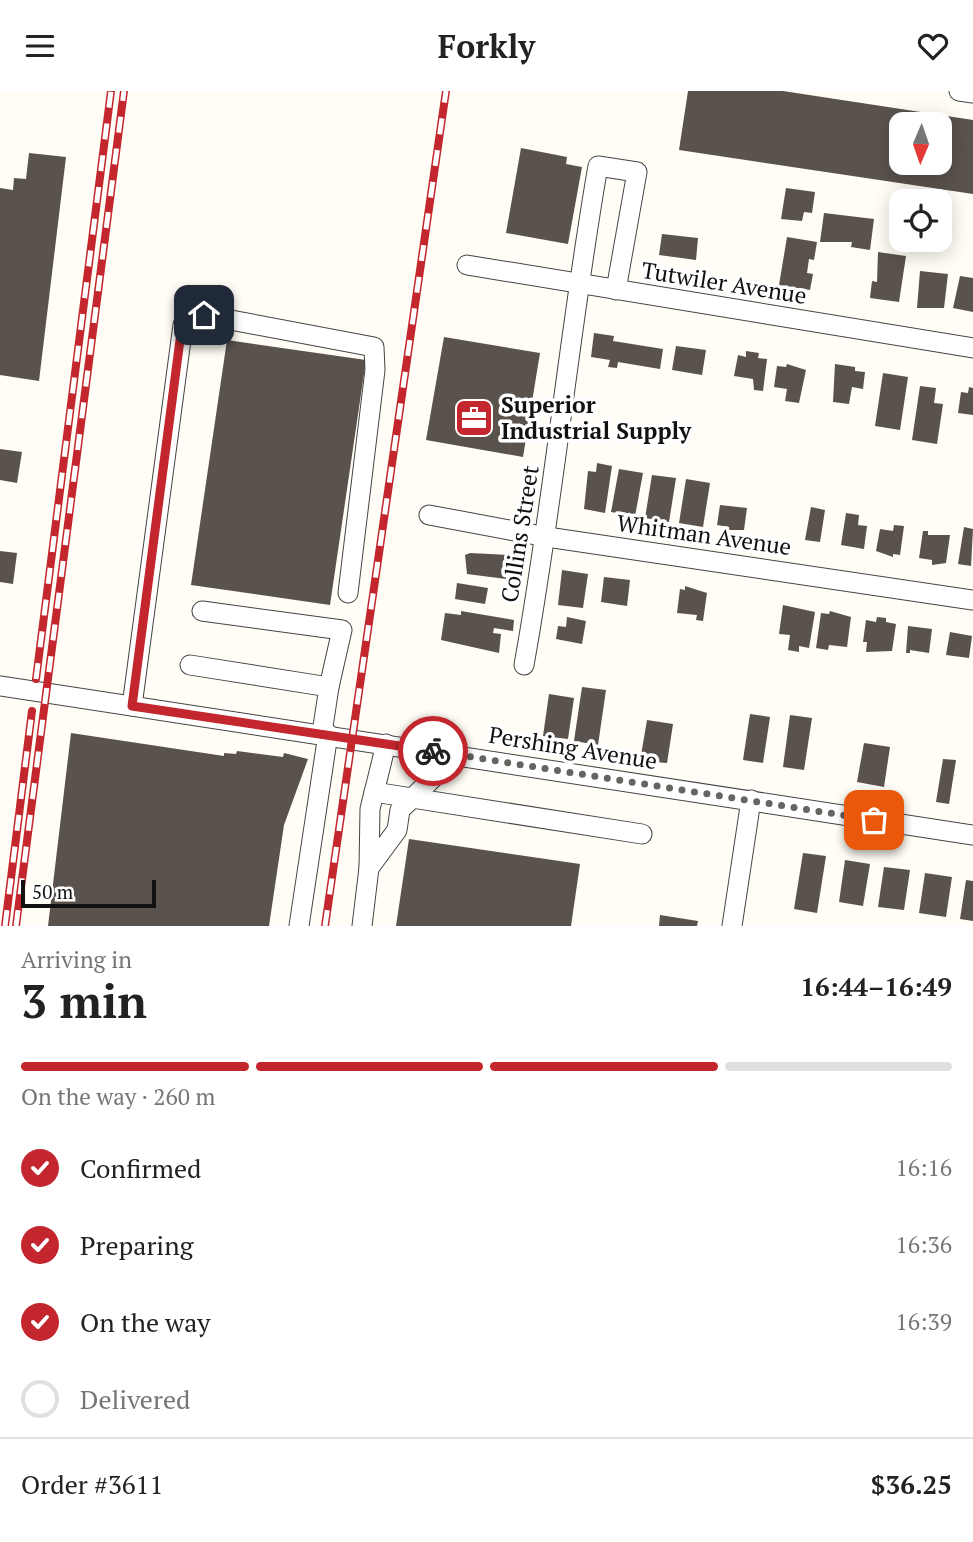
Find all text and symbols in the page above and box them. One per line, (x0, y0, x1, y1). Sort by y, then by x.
text: Forkly (438, 25, 535, 67)
icon: menu (21, 27, 59, 65)
icon: heart (914, 27, 952, 65)
north arrow (889, 112, 952, 175)
map controls (889, 112, 952, 252)
button: locate (889, 189, 952, 252)
street label: Tutwiler Avenue (639, 254, 809, 311)
pin (174, 285, 234, 345)
icon: home (185, 296, 223, 334)
place label: Superior Industrial Supply (501, 389, 692, 446)
office icon: Superior Industrial Supply (453, 397, 495, 439)
street label: Collins Street (493, 463, 546, 605)
street label: Whitman Avenue (615, 507, 793, 562)
courier (398, 716, 468, 786)
street label: Pershing Avenue (487, 719, 659, 776)
icon: bike (414, 732, 452, 770)
pin (844, 790, 904, 850)
icon: bag (855, 801, 893, 839)
scale bar (21, 877, 156, 909)
text: 50 m (32, 879, 73, 904)
text: Arriving in (21, 944, 132, 975)
text: 16:44–16:49 (800, 969, 952, 1003)
text: 3 min (21, 970, 147, 1031)
text: On the way · 260 m (21, 1081, 215, 1112)
icon: check (21, 1149, 59, 1187)
text: Confirmed (80, 1151, 201, 1185)
text: 16:16 (895, 1152, 952, 1183)
icon: check (21, 1226, 59, 1264)
text: Preparing (80, 1228, 193, 1262)
text: 16:36 (895, 1229, 952, 1260)
icon: check (21, 1303, 59, 1341)
text: On the way (80, 1305, 211, 1339)
text: 16:39 (895, 1306, 952, 1337)
text: Delivered (80, 1382, 190, 1416)
text: Order #3611 (21, 1467, 163, 1501)
text: $36.25 (871, 1467, 952, 1501)

